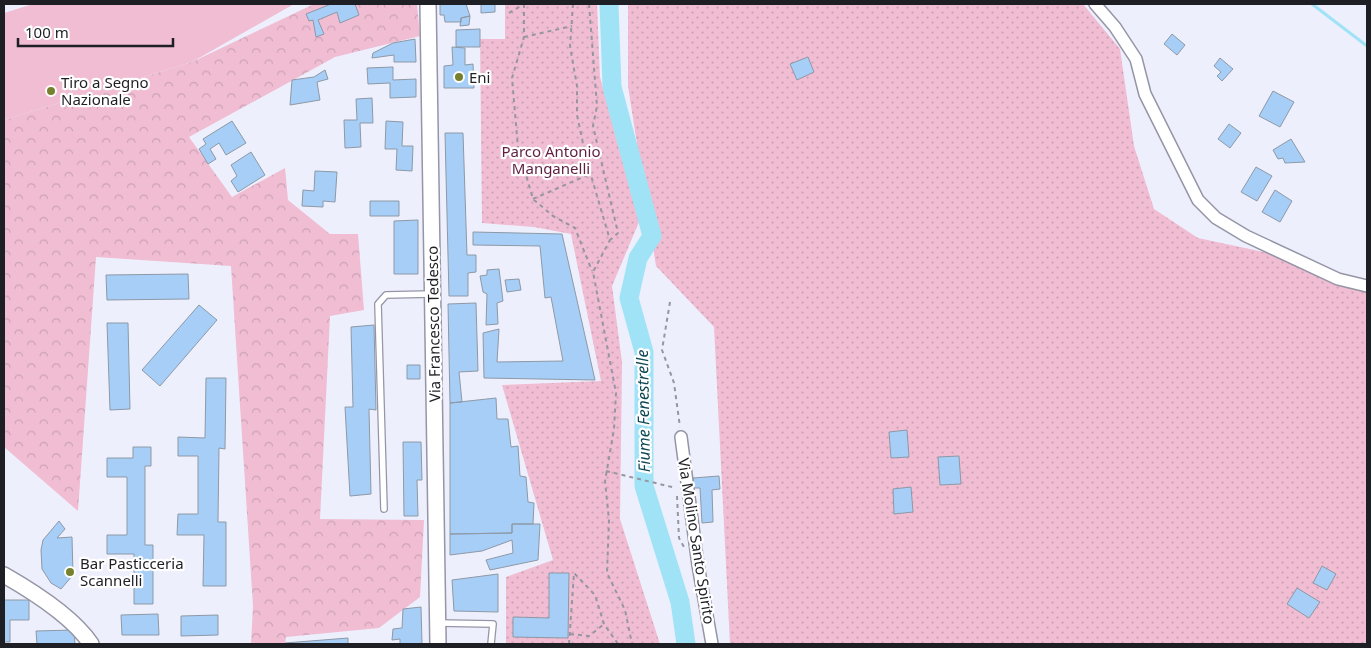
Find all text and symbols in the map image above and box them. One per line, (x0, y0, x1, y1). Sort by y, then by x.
scale bar (18, 15, 172, 47)
text: 100 m (25, 22, 69, 42)
place label: Eni (469, 67, 490, 87)
marker: Eni (453, 71, 465, 83)
place label: Tiro a Segno Nazionale (61, 72, 149, 109)
marker: Tiro a Segno Nazionale (45, 85, 57, 97)
park label: Parco Antonio Manganelli (501, 141, 601, 178)
street label: Via Francesco Tedesco (422, 246, 444, 402)
water label: Fiume Fenestrelle (631, 350, 655, 472)
street label: Via Molino Santo Spirito (674, 456, 720, 626)
place label: Bar Pasticceria Scannelli (80, 553, 184, 590)
marker: Bar Pasticceria Scannelli (64, 566, 76, 578)

